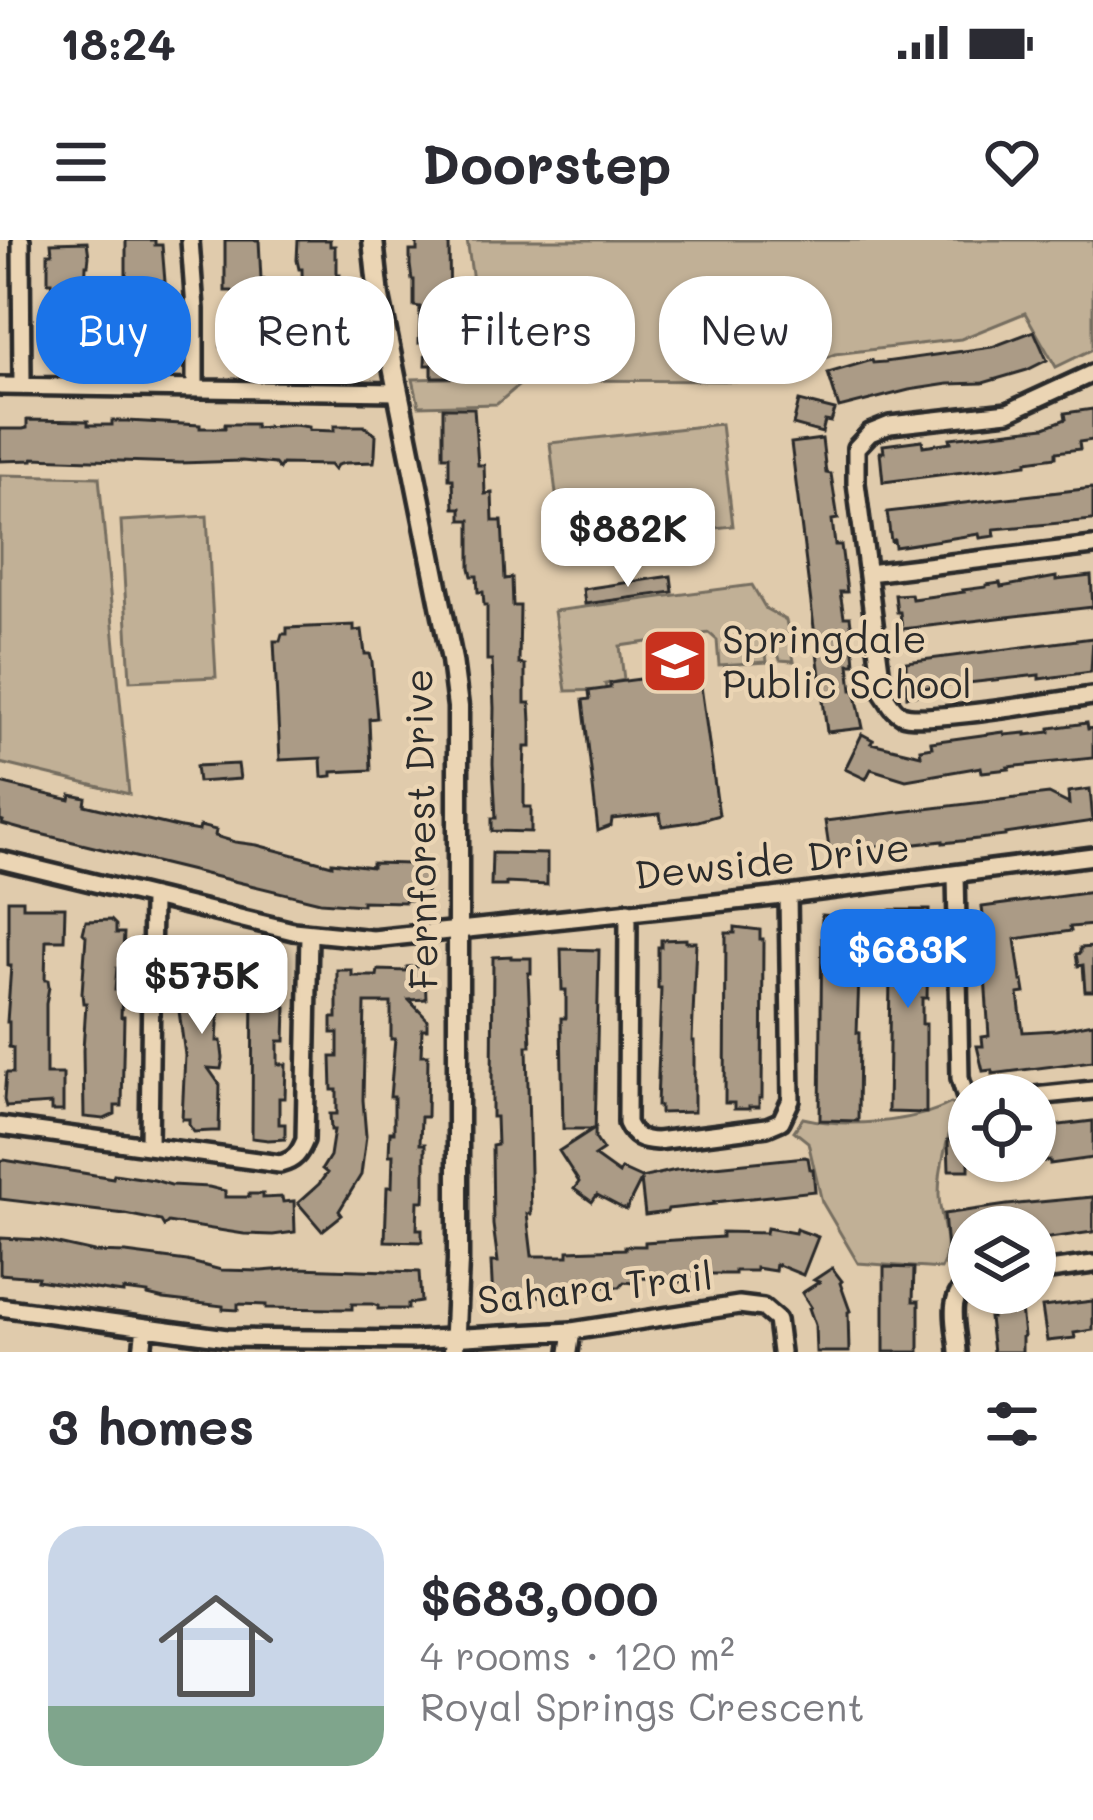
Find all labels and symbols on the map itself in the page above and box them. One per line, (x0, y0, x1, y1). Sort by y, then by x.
pin: $882K (544, 488, 712, 590)
place label: Springdale Public School (722, 612, 972, 708)
school or university icon: Springdale Public School (640, 626, 710, 696)
street label: Fernforest Drive (391, 668, 448, 990)
street label: Dewside Drive (632, 820, 912, 899)
pin: $683K (824, 909, 992, 1011)
pin: $575K (118, 935, 286, 1037)
street label: Sahara Trail (475, 1249, 715, 1324)

